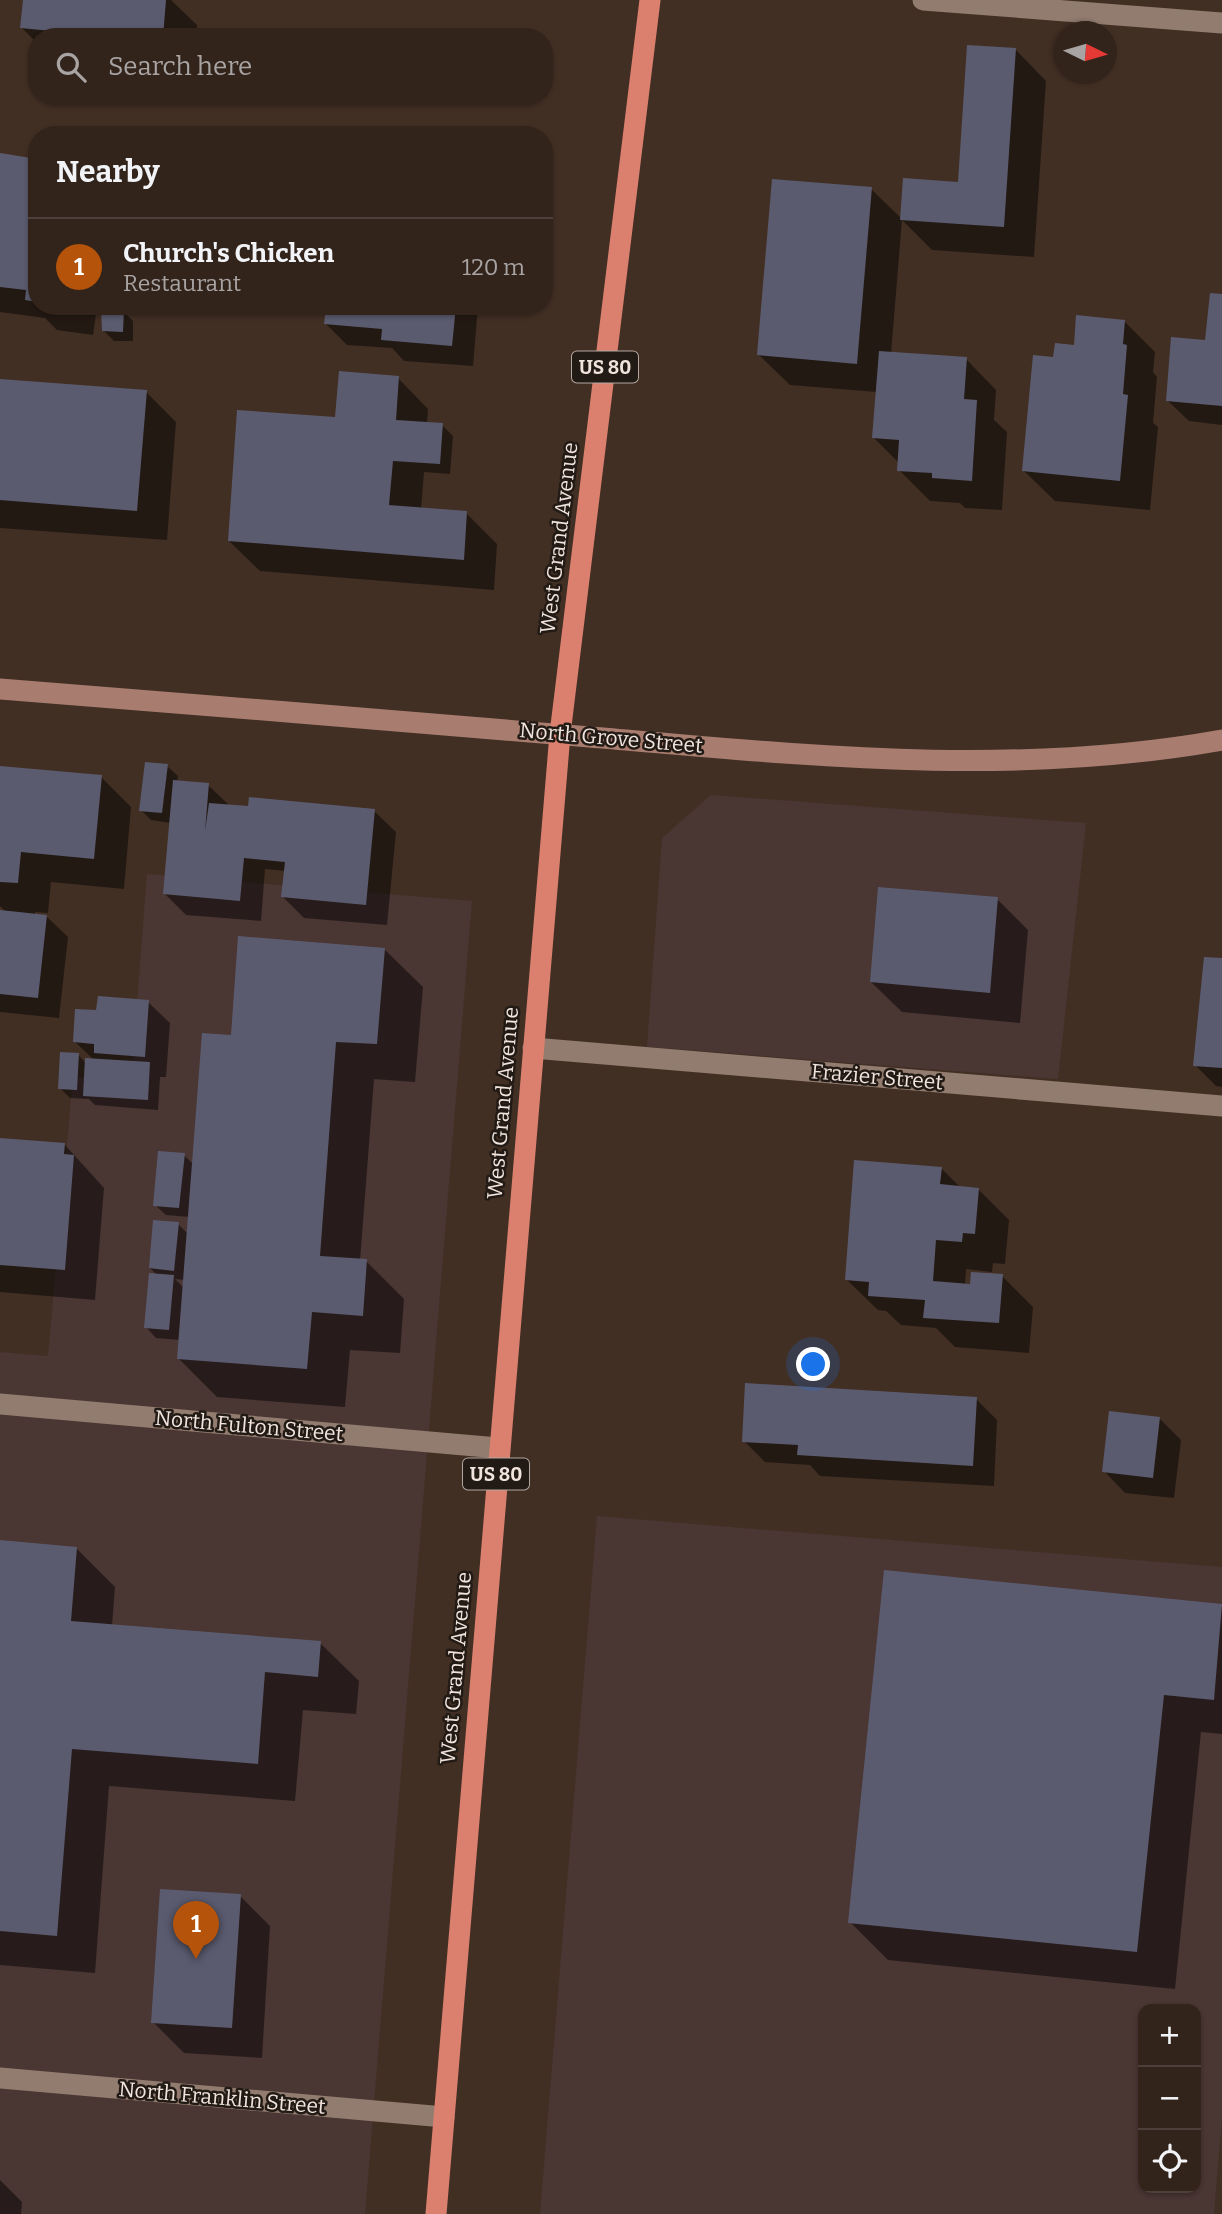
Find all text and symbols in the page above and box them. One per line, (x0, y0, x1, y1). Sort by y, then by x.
north arrow (1054, 21, 1117, 84)
search box (28, 28, 553, 105)
icon: search (52, 48, 90, 86)
text: Search here (108, 51, 252, 82)
text: Nearby (56, 154, 160, 190)
text: Church's Chicken (123, 238, 334, 269)
text: 1 (74, 253, 84, 281)
text: 120 m (462, 253, 525, 281)
text: Restaurant (123, 269, 241, 297)
road number: US 80 (572, 352, 638, 382)
street label: West Grand Avenue (534, 441, 584, 635)
street label: North Grove Street (518, 717, 704, 759)
street label: West Grand Avenue (482, 1006, 524, 1200)
street label: Frazier Street (810, 1058, 944, 1096)
your location (796, 1347, 830, 1381)
street label: North Fulton Street (154, 1405, 345, 1447)
road number: US 80 (463, 1458, 529, 1490)
street label: West Grand Avenue (435, 1571, 477, 1765)
pin: 1 (173, 1901, 219, 1959)
map controls (1138, 2004, 1201, 2193)
button: + (1138, 2004, 1201, 2067)
button: − (1138, 2067, 1201, 2130)
street label: North Franklin Street (117, 2076, 327, 2120)
button: locate (1138, 2130, 1201, 2193)

